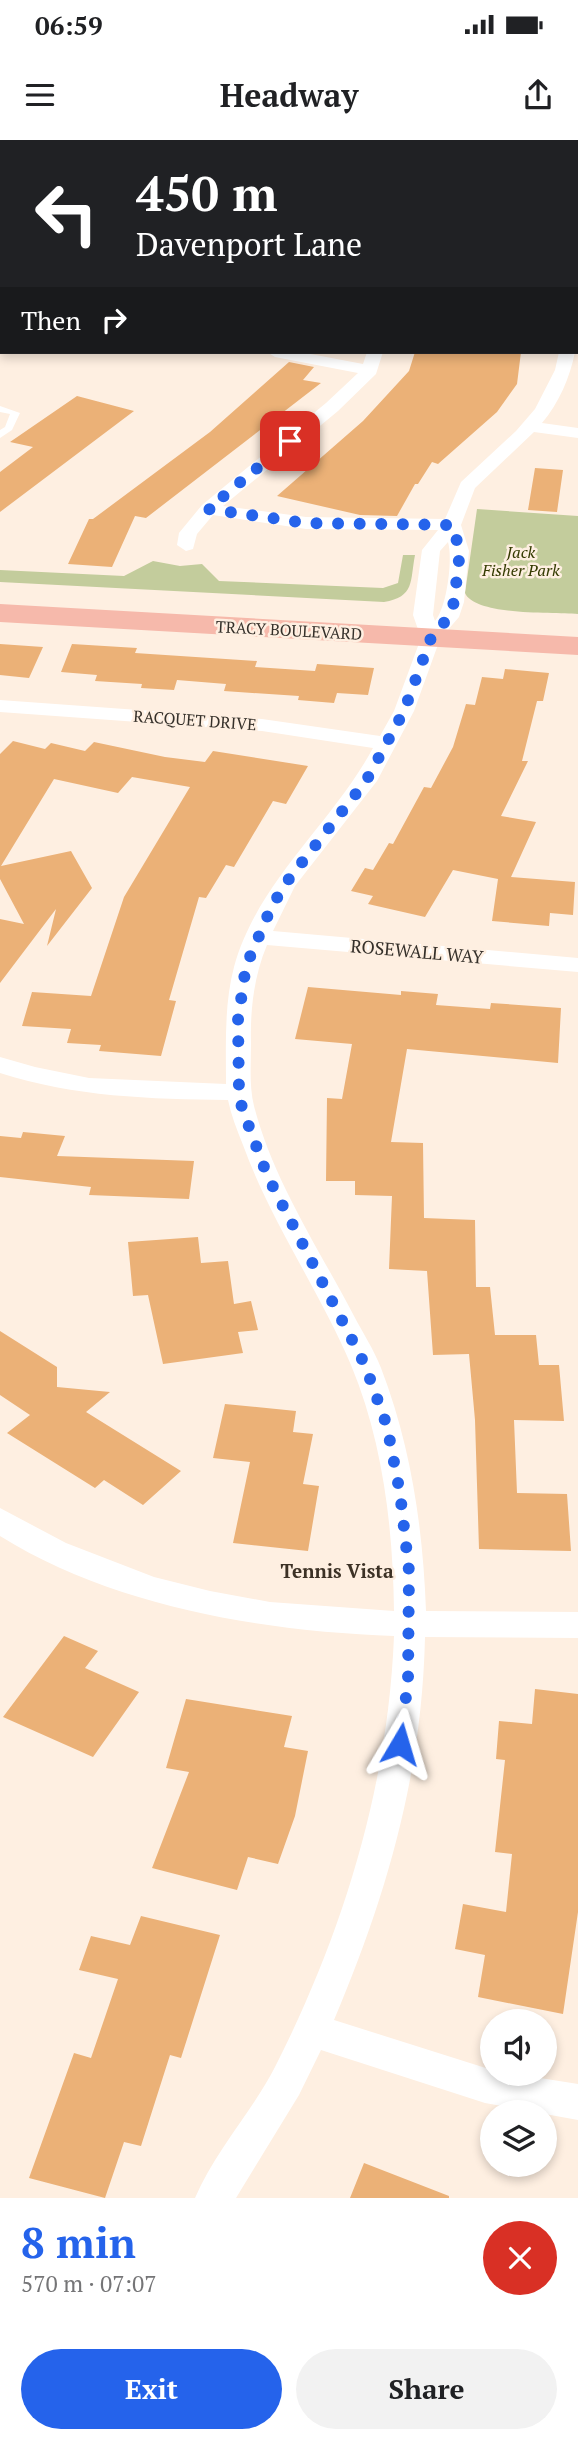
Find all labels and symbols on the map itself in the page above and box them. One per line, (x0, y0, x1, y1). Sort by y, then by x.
pin (260, 411, 320, 471)
park label: Jack Fisher Park (481, 541, 560, 581)
street label: TRACY BOULEVARD (215, 615, 363, 645)
street label: RACQUET DRIVE (133, 705, 257, 735)
street label: ROSEWALL WAY (350, 933, 485, 969)
district label: Tennis Vista (280, 1558, 394, 1583)
position arrow (363, 1707, 437, 1781)

